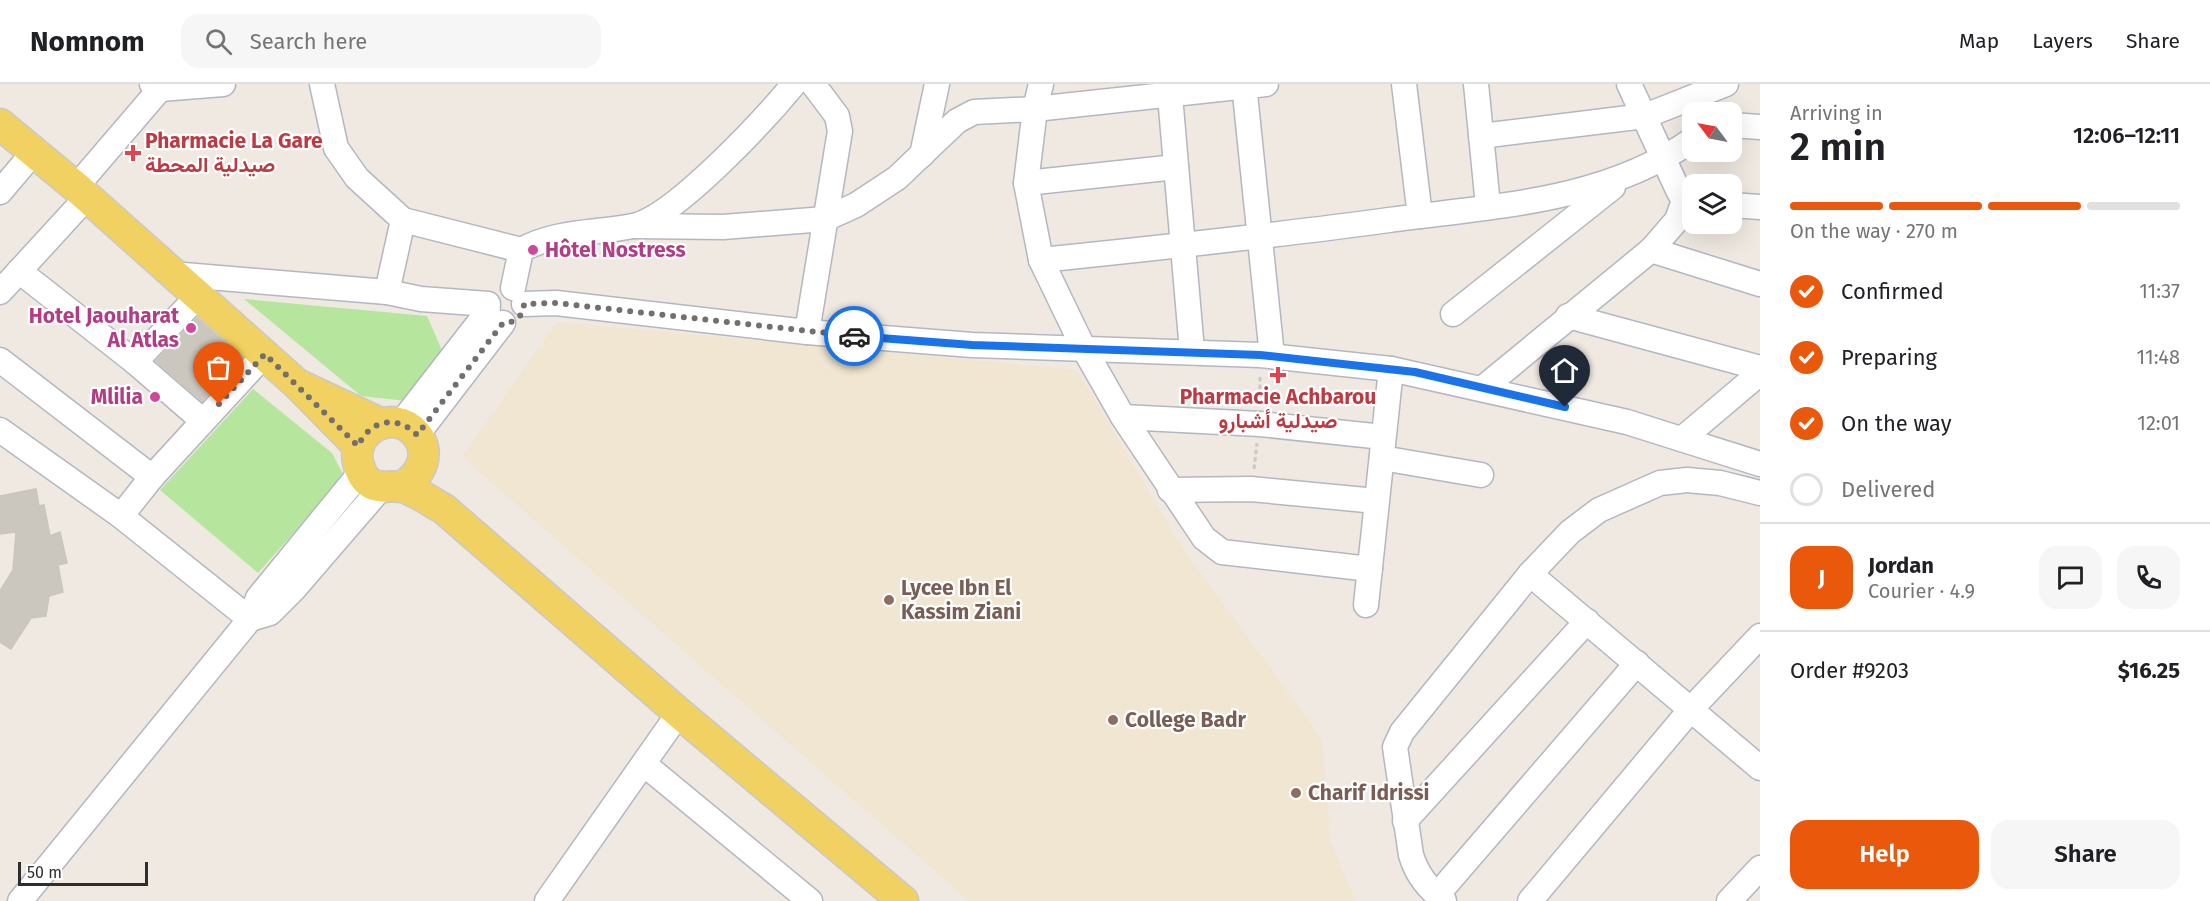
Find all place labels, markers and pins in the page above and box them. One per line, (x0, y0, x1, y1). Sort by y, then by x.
place label: Pharmacie La Gare صيدلية المحطة (145, 128, 323, 178)
marker: Pharmacie La Gare صيدلية المحطة (126, 146, 140, 160)
place label: Hôtel Nostress (545, 237, 686, 263)
marker: Hôtel Nostress (526, 243, 540, 257)
place label: Hotel Jaouharat Al Atlas (29, 303, 180, 353)
marker: Hotel Jaouharat Al Atlas (184, 321, 198, 335)
pin (193, 342, 244, 404)
pin (1539, 345, 1590, 407)
marker: Pharmacie Achbarou صيدلية أشبارو (1271, 368, 1285, 382)
place label: Mlilia (91, 384, 143, 410)
place label: Pharmacie Achbarou صيدلية أشبارو (1180, 384, 1376, 434)
marker: Mlilia (148, 390, 162, 404)
place label: Lycee Ibn El Kassim Ziani (901, 575, 1021, 625)
marker: Lycee Ibn El Kassim Ziani (882, 593, 896, 607)
place label: College Badr (1125, 707, 1247, 733)
marker: College Badr (1106, 713, 1120, 727)
place label: Charif Idrissi (1308, 780, 1429, 806)
marker: Charif Idrissi (1289, 786, 1303, 800)

